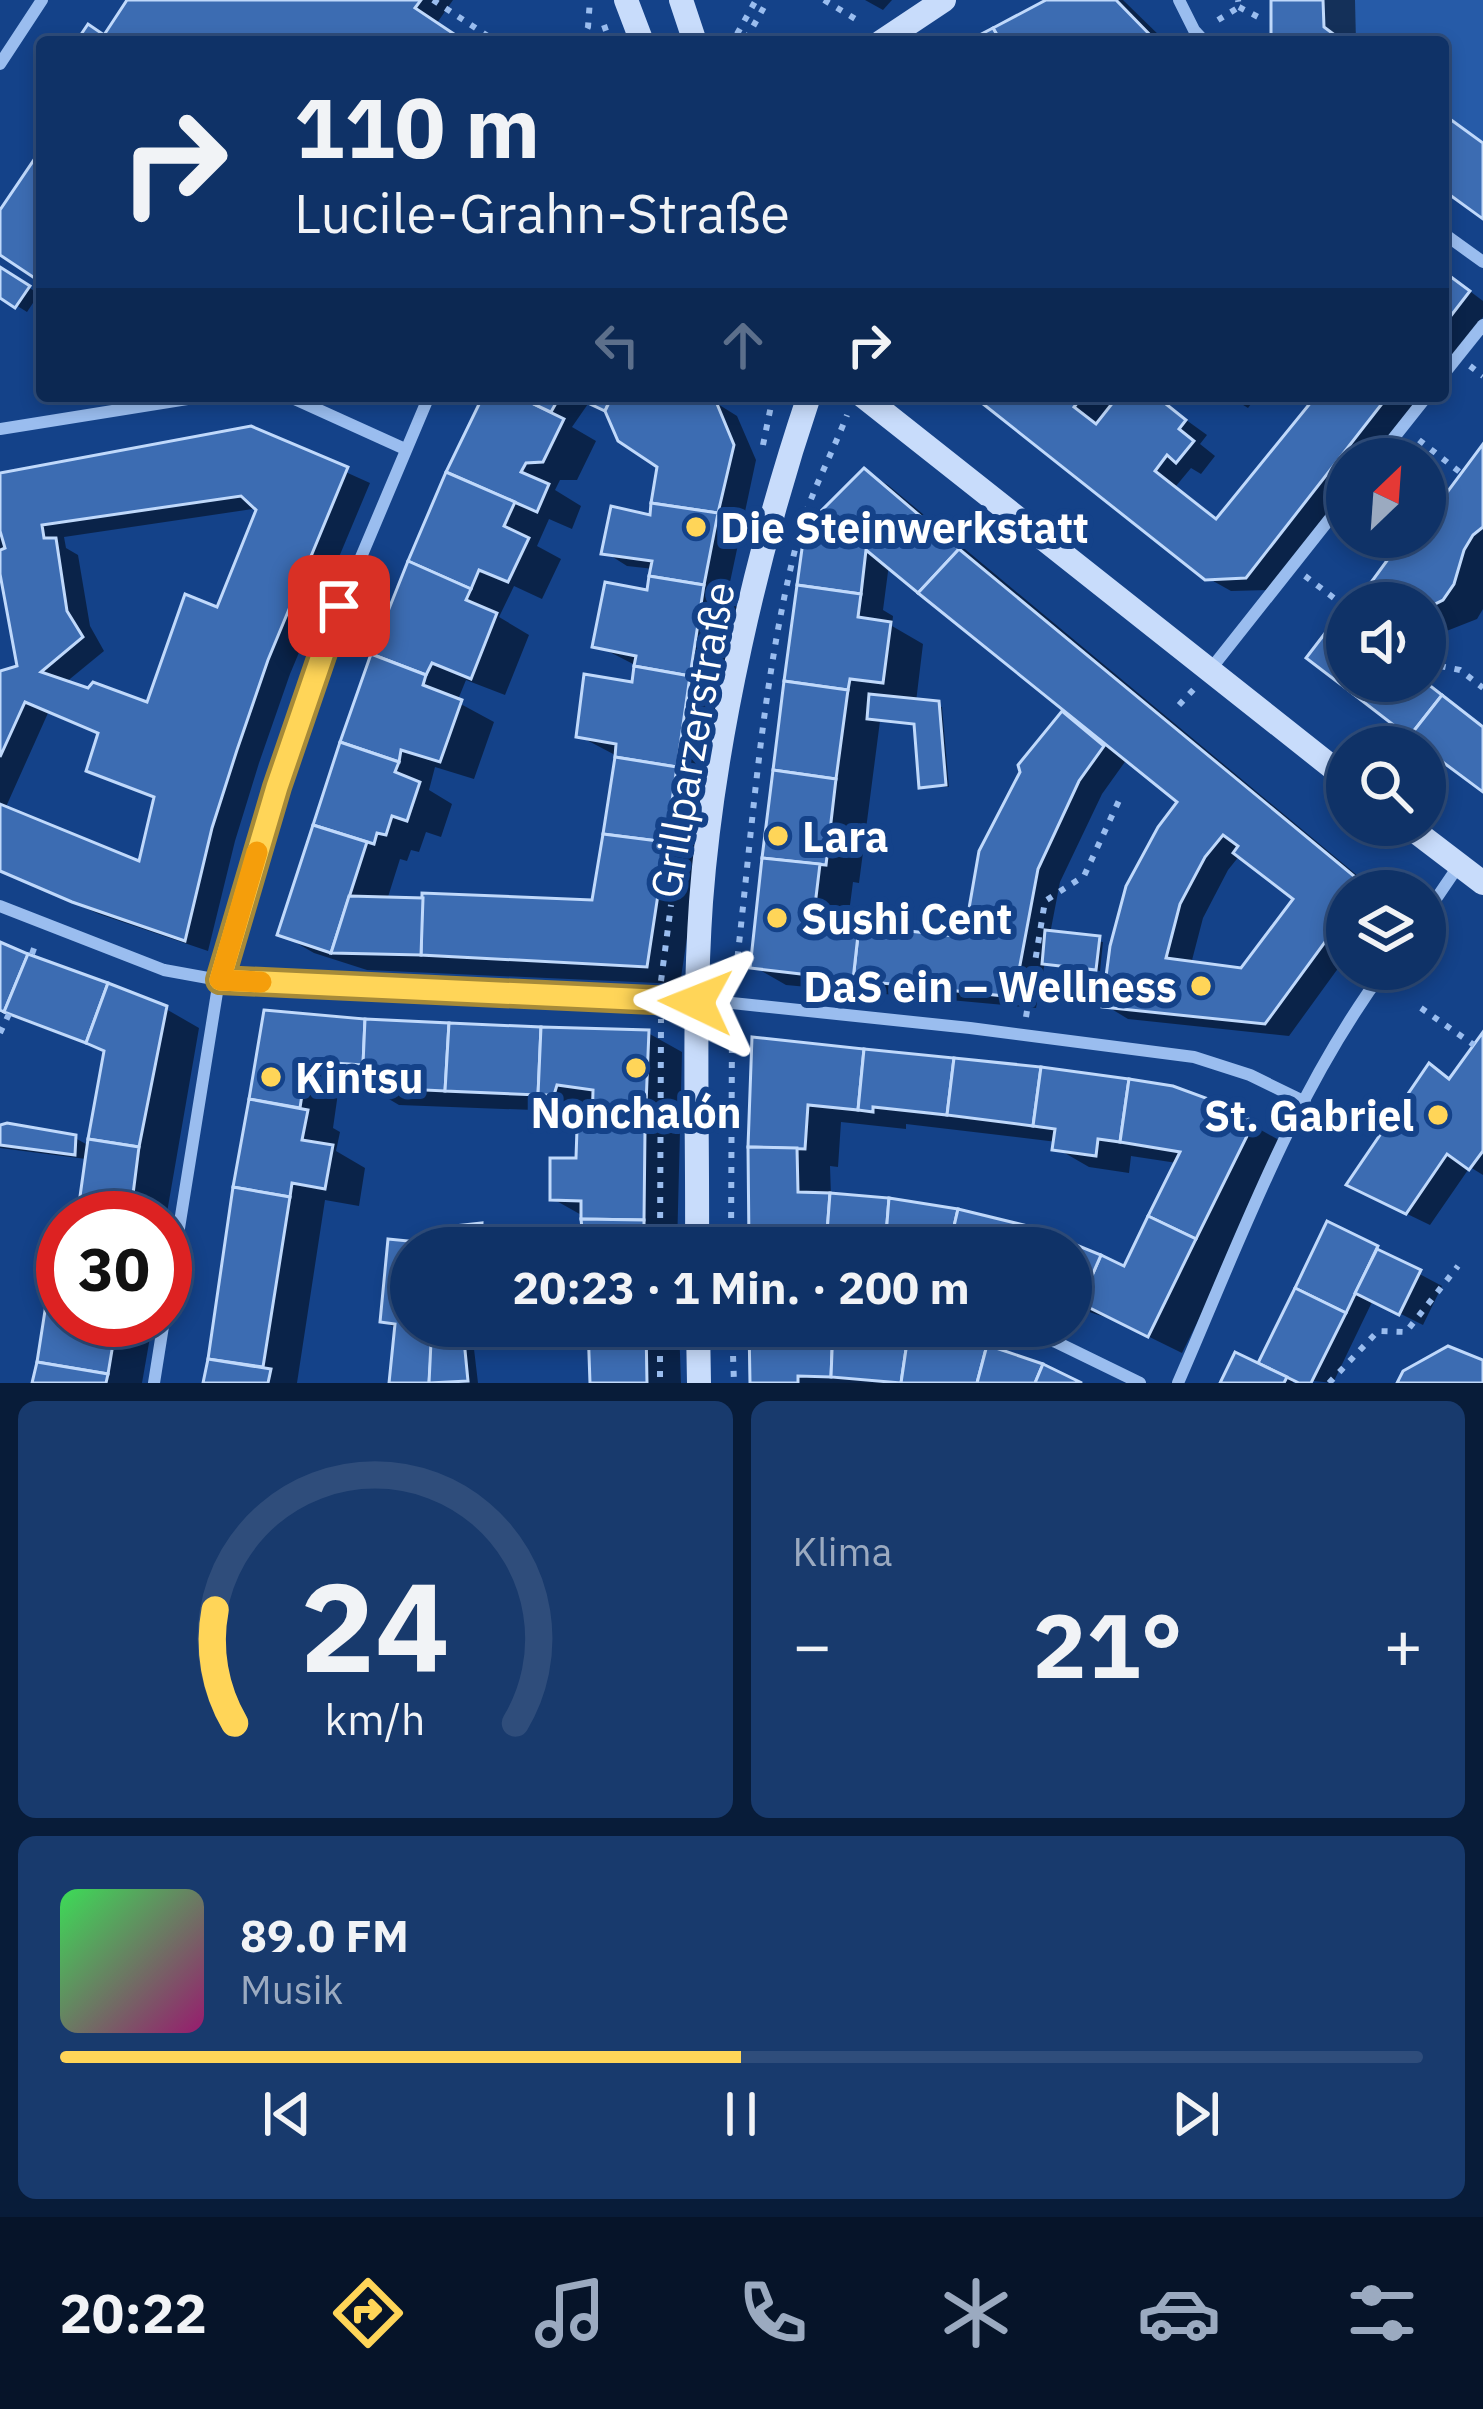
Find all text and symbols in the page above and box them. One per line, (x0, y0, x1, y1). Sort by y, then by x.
text: 110 m (294, 72, 540, 181)
icon: right (96, 84, 252, 240)
text: Lucile-Grahn-Straße (294, 178, 790, 248)
icon: left (584, 312, 650, 378)
icon: ahead (710, 312, 776, 378)
icon: right (836, 312, 902, 378)
north arrow (1326, 438, 1446, 558)
map controls (1326, 438, 1446, 990)
place label: Die Steinwerkstatt (720, 500, 1089, 555)
marker: Die Steinwerkstatt (683, 514, 709, 540)
pin (288, 555, 390, 657)
icon: arrive (306, 573, 372, 639)
street label: Grillparzerstraße (637, 578, 747, 902)
button: sound (1326, 582, 1446, 702)
button: search (1326, 726, 1446, 846)
place label: Lara (802, 809, 889, 864)
marker: Lara (765, 823, 791, 849)
button: layers (1326, 870, 1446, 990)
place label: Sushi Cent (801, 891, 1012, 946)
marker: Sushi Cent (764, 905, 790, 931)
position arrow (633, 939, 759, 1065)
place label: DaS ein – Wellness (803, 959, 1177, 1014)
marker: DaS ein – Wellness (1188, 973, 1214, 999)
place label: Kintsu (295, 1050, 424, 1105)
marker: Nonchalón (623, 1055, 649, 1081)
marker: Kintsu (258, 1064, 284, 1090)
place label: Nonchalón (530, 1085, 742, 1140)
place label: St. Gabriel (1204, 1088, 1414, 1143)
marker: St. Gabriel (1425, 1102, 1451, 1128)
speed limit sign: 30 (36, 1191, 192, 1347)
text: 20:23 · 1 Min. · 200 m (512, 1258, 970, 1316)
text: Klima (793, 1526, 892, 1577)
text: 24 (300, 1544, 450, 1706)
text: 21° (1033, 1586, 1183, 1703)
text: − (793, 1601, 832, 1687)
text: + (1383, 1601, 1423, 1687)
text: km/h (325, 1690, 426, 1746)
text: 89.0 FM (240, 1906, 409, 1964)
text: Musik (240, 1964, 343, 2015)
icon: previous (254, 2081, 320, 2147)
icon: pause (708, 2081, 774, 2147)
icon: next (1163, 2081, 1229, 2147)
icon: directions (326, 2271, 410, 2355)
icon: music (528, 2271, 612, 2355)
icon: phone (731, 2271, 815, 2355)
icon: climate (934, 2271, 1018, 2355)
icon: car (1137, 2271, 1221, 2355)
icon: filters (1340, 2271, 1424, 2355)
text: 20:22 (59, 2278, 207, 2348)

